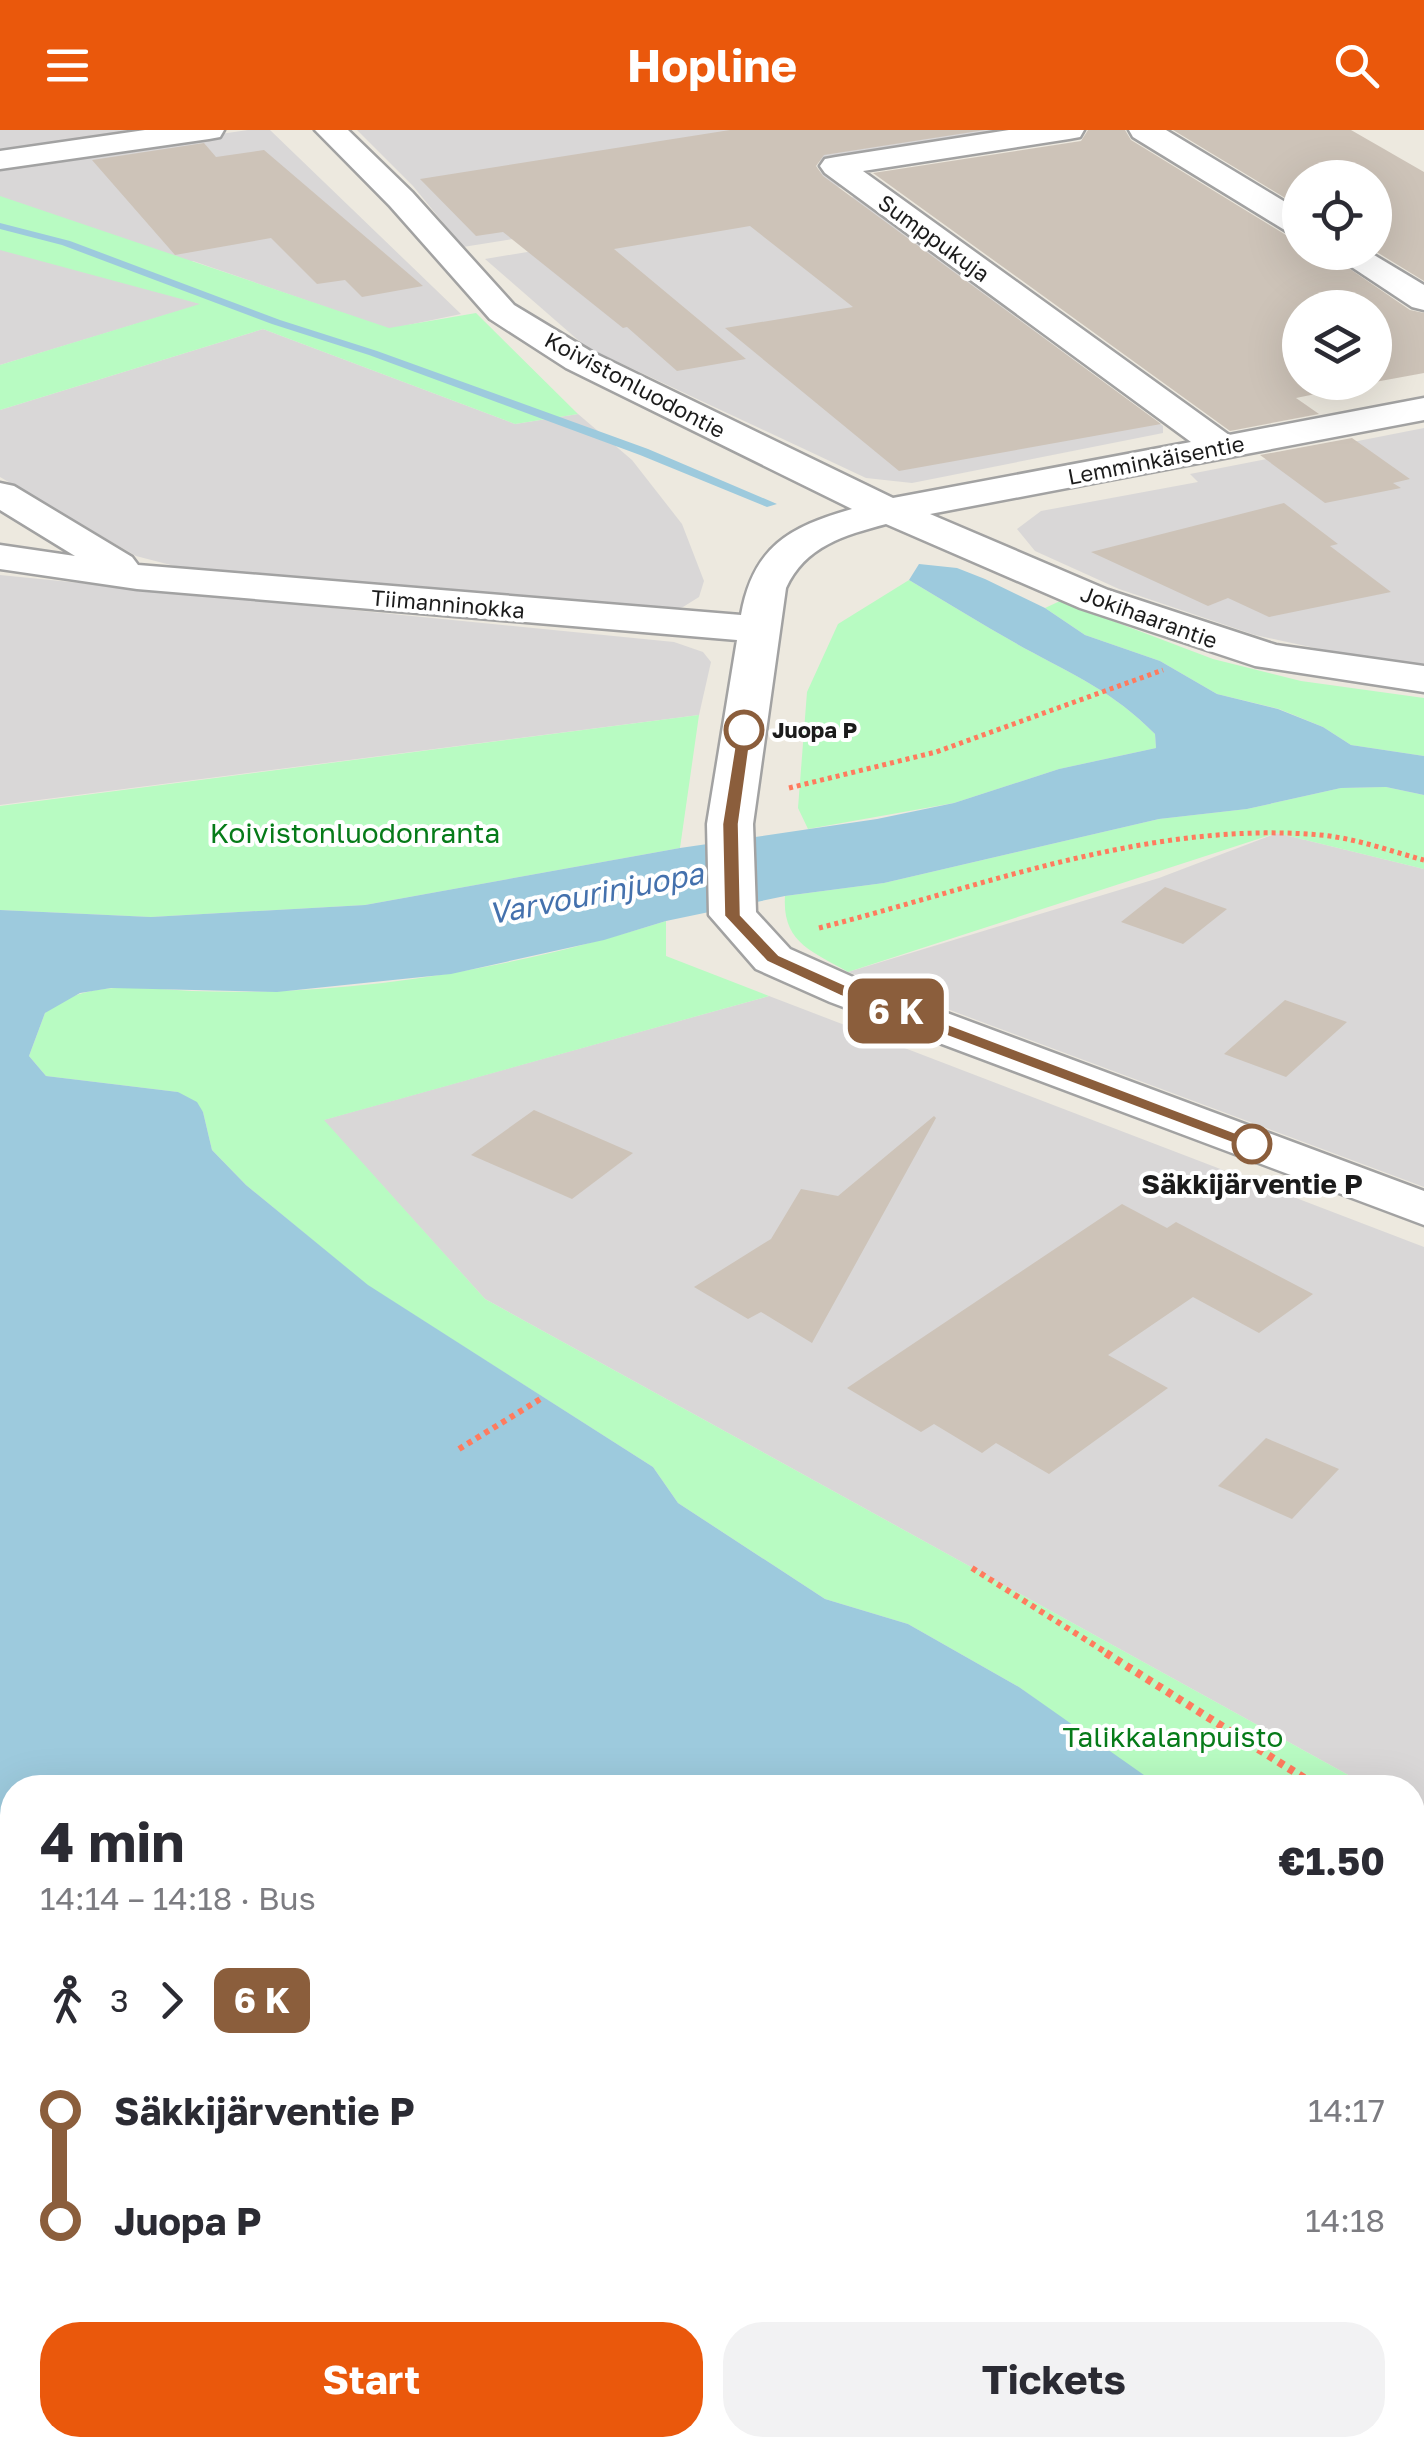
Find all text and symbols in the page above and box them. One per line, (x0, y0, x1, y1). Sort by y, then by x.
icon: menu (40, 38, 95, 93)
text: Hopline (627, 38, 797, 92)
icon: search (1329, 38, 1384, 93)
map controls (1282, 160, 1392, 400)
button: locate (1282, 160, 1392, 270)
street label: Sumppukuja (873, 188, 995, 287)
button: layers (1282, 290, 1392, 400)
street label: Koivistonluodontie (540, 326, 730, 443)
street label: Lemminkäisentie (1065, 429, 1246, 490)
street label: Jokihaarantie (1077, 579, 1221, 654)
street label: Tiimanninokka (370, 583, 526, 624)
marker: Juopa P (725, 711, 763, 749)
place label: Juopa P (772, 716, 858, 743)
park label: Koivistonluodonranta (210, 816, 500, 849)
water label: Varvourinjuopa (485, 854, 707, 931)
line badge: 6 K (838, 978, 954, 1044)
text: 6 K (868, 990, 924, 1032)
marker: Säkkijärventie P (1233, 1125, 1271, 1163)
place label: Säkkijärventie P (1141, 1167, 1363, 1200)
park label: Talikkalanpuisto (1063, 1720, 1283, 1753)
text: 4 min (40, 1808, 185, 1874)
text: €1.50 (1279, 1838, 1385, 1883)
text: 14:14 – 14:18 · Bus (40, 1879, 316, 1917)
icon: walk (40, 1973, 95, 2028)
icon: forward (144, 1973, 199, 2028)
text: 6 K (234, 1979, 290, 2021)
text: 3 (110, 1981, 129, 2019)
text: Säkkijärventie P (114, 2088, 415, 2133)
text: 14:17 (1308, 2091, 1385, 2129)
text: Juopa P (114, 2198, 261, 2243)
text: 14:18 (1305, 2201, 1385, 2239)
button: Start (40, 2322, 703, 2437)
button: Tickets (723, 2322, 1385, 2437)

